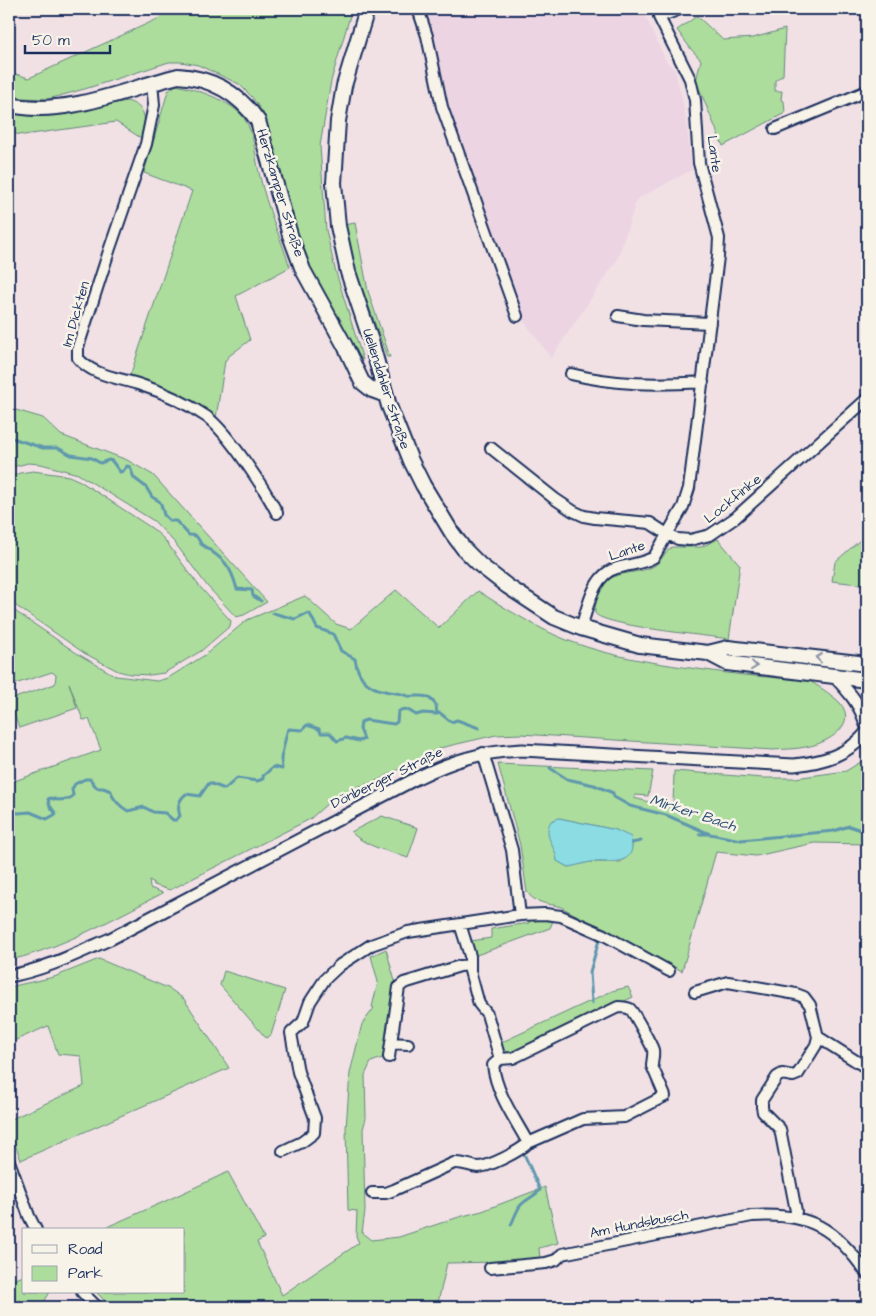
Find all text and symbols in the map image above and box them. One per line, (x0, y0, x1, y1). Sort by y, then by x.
scale bar (25, 22, 110, 54)
text: 50 m (32, 30, 70, 51)
street label: Herzkamper Straße (251, 126, 309, 260)
street label: Lante (702, 134, 727, 174)
street label: Im Dickten (57, 279, 95, 349)
street label: Uellendahler Straße (357, 326, 415, 452)
street label: Lockfinke (700, 469, 766, 528)
street label: Lante (606, 535, 648, 566)
one-way arrow (815, 653, 823, 664)
one-way arrow (750, 661, 758, 671)
street label: Dönberger Straße (328, 742, 447, 814)
water label: Mirker Bach (647, 789, 739, 837)
street label: Am Hundsbusch (588, 1205, 690, 1243)
legend (22, 1228, 185, 1294)
text: Road (68, 1239, 103, 1260)
text: Park (68, 1263, 103, 1284)

